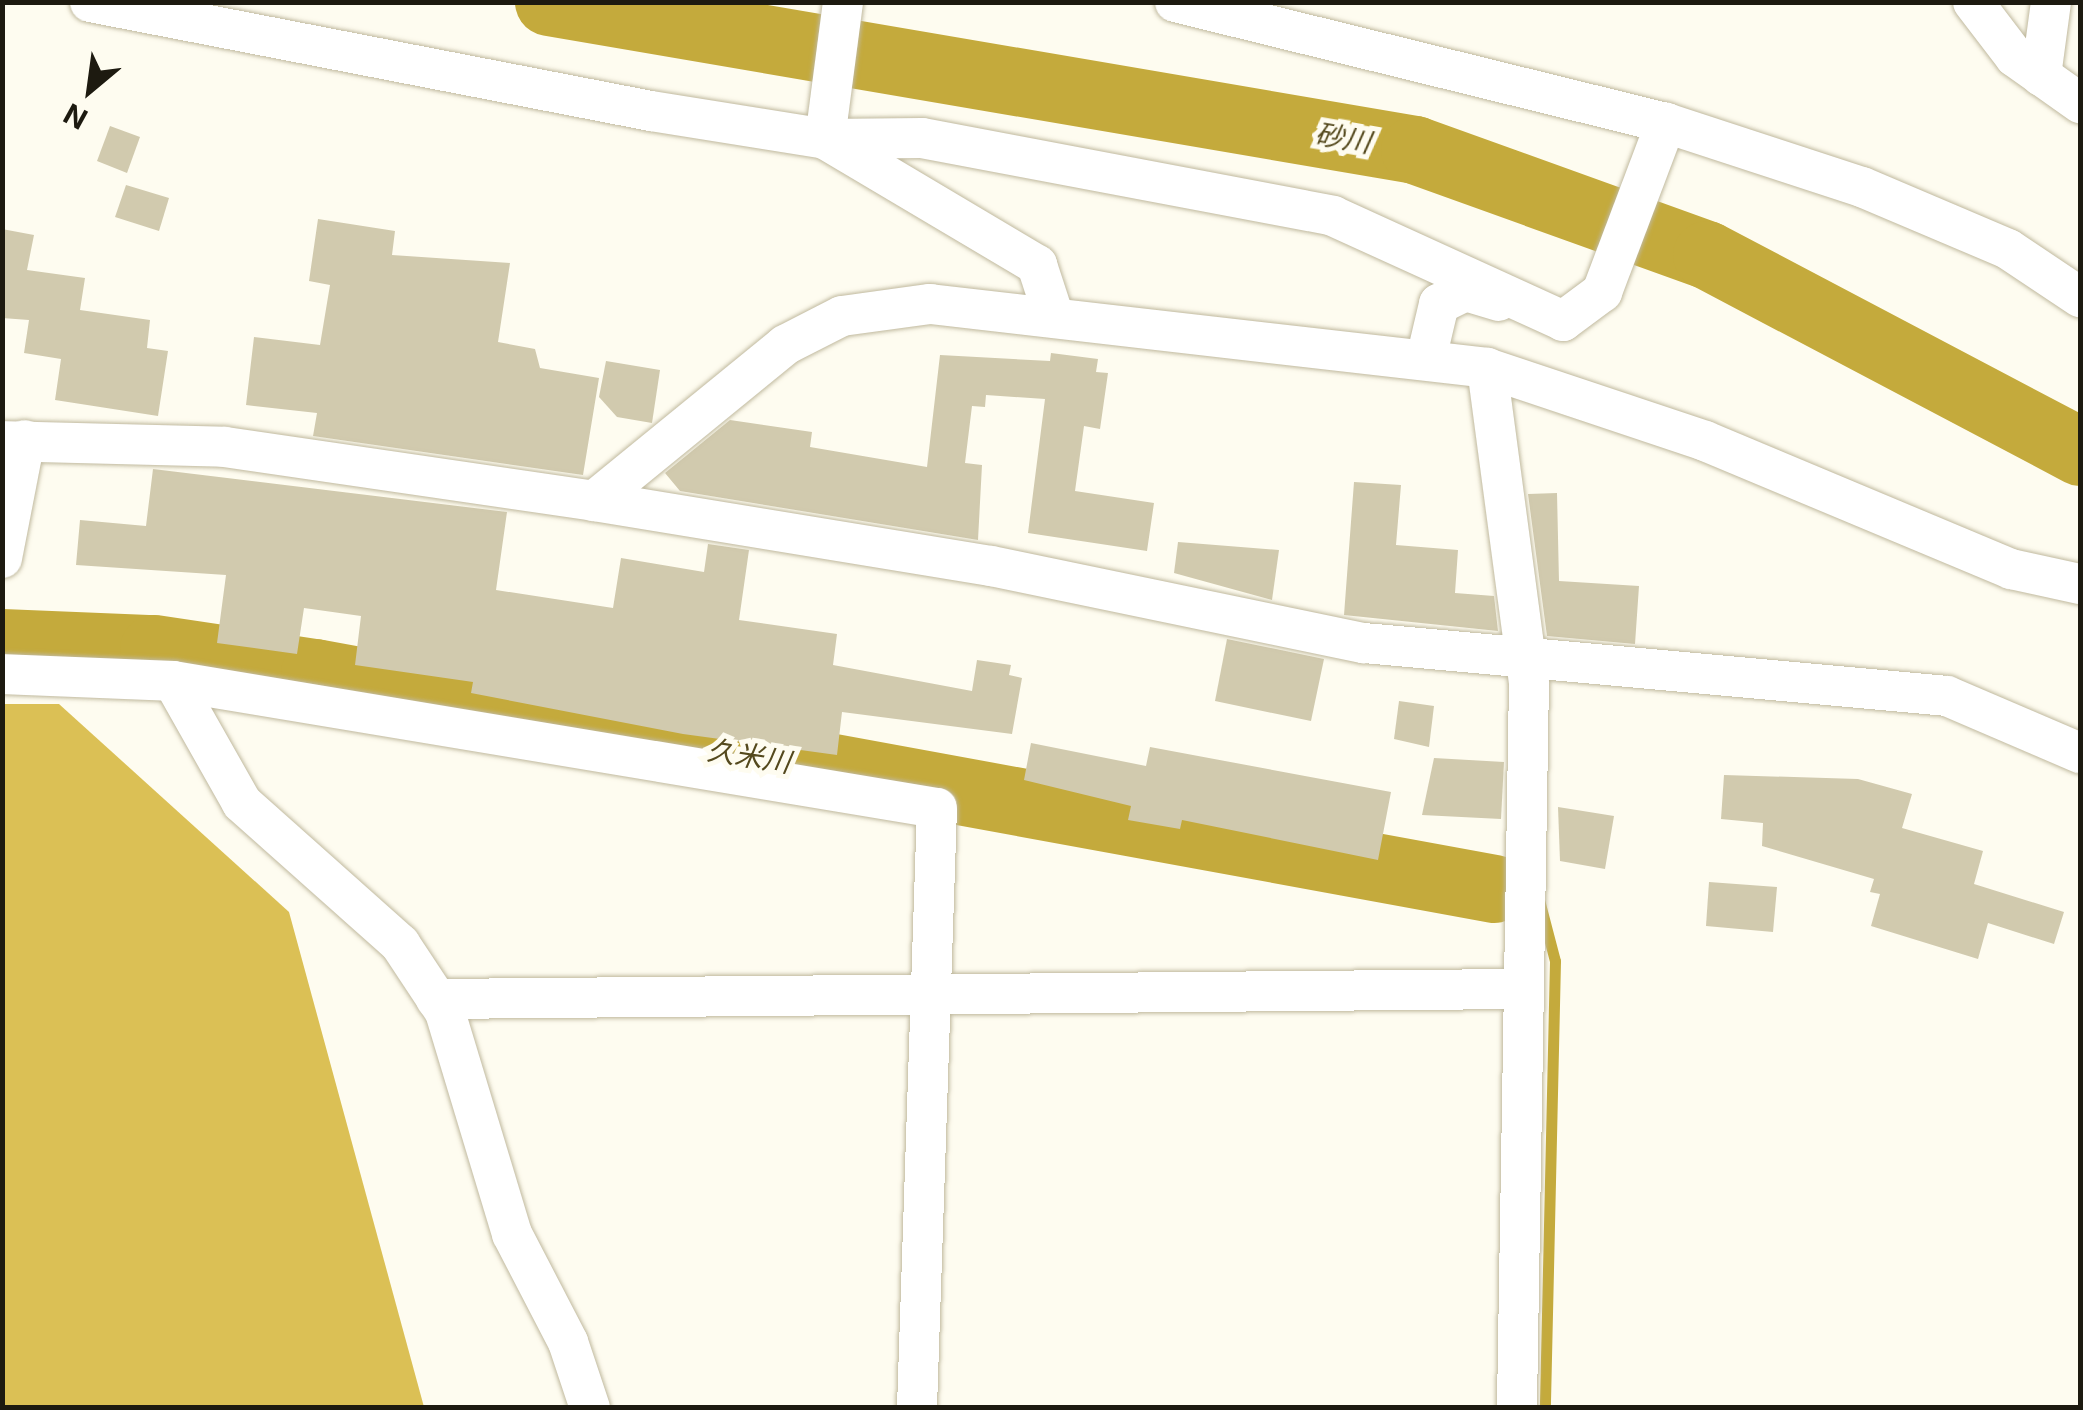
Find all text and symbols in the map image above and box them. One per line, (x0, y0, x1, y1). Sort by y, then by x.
north arrow (40, 40, 140, 140)
text: N (58, 96, 93, 136)
water label: 砂川 (1313, 117, 1373, 159)
water label: 久米川 (705, 733, 793, 779)

